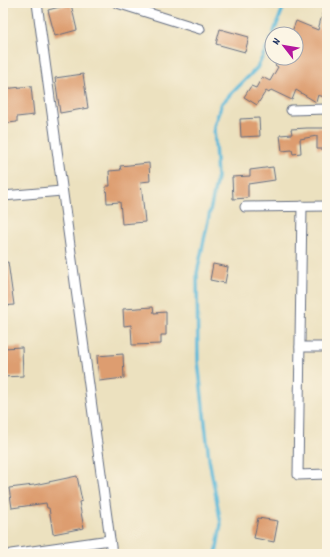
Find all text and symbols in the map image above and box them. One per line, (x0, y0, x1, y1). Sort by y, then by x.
north arrow (264, 26, 304, 66)
text: N (269, 35, 286, 48)

